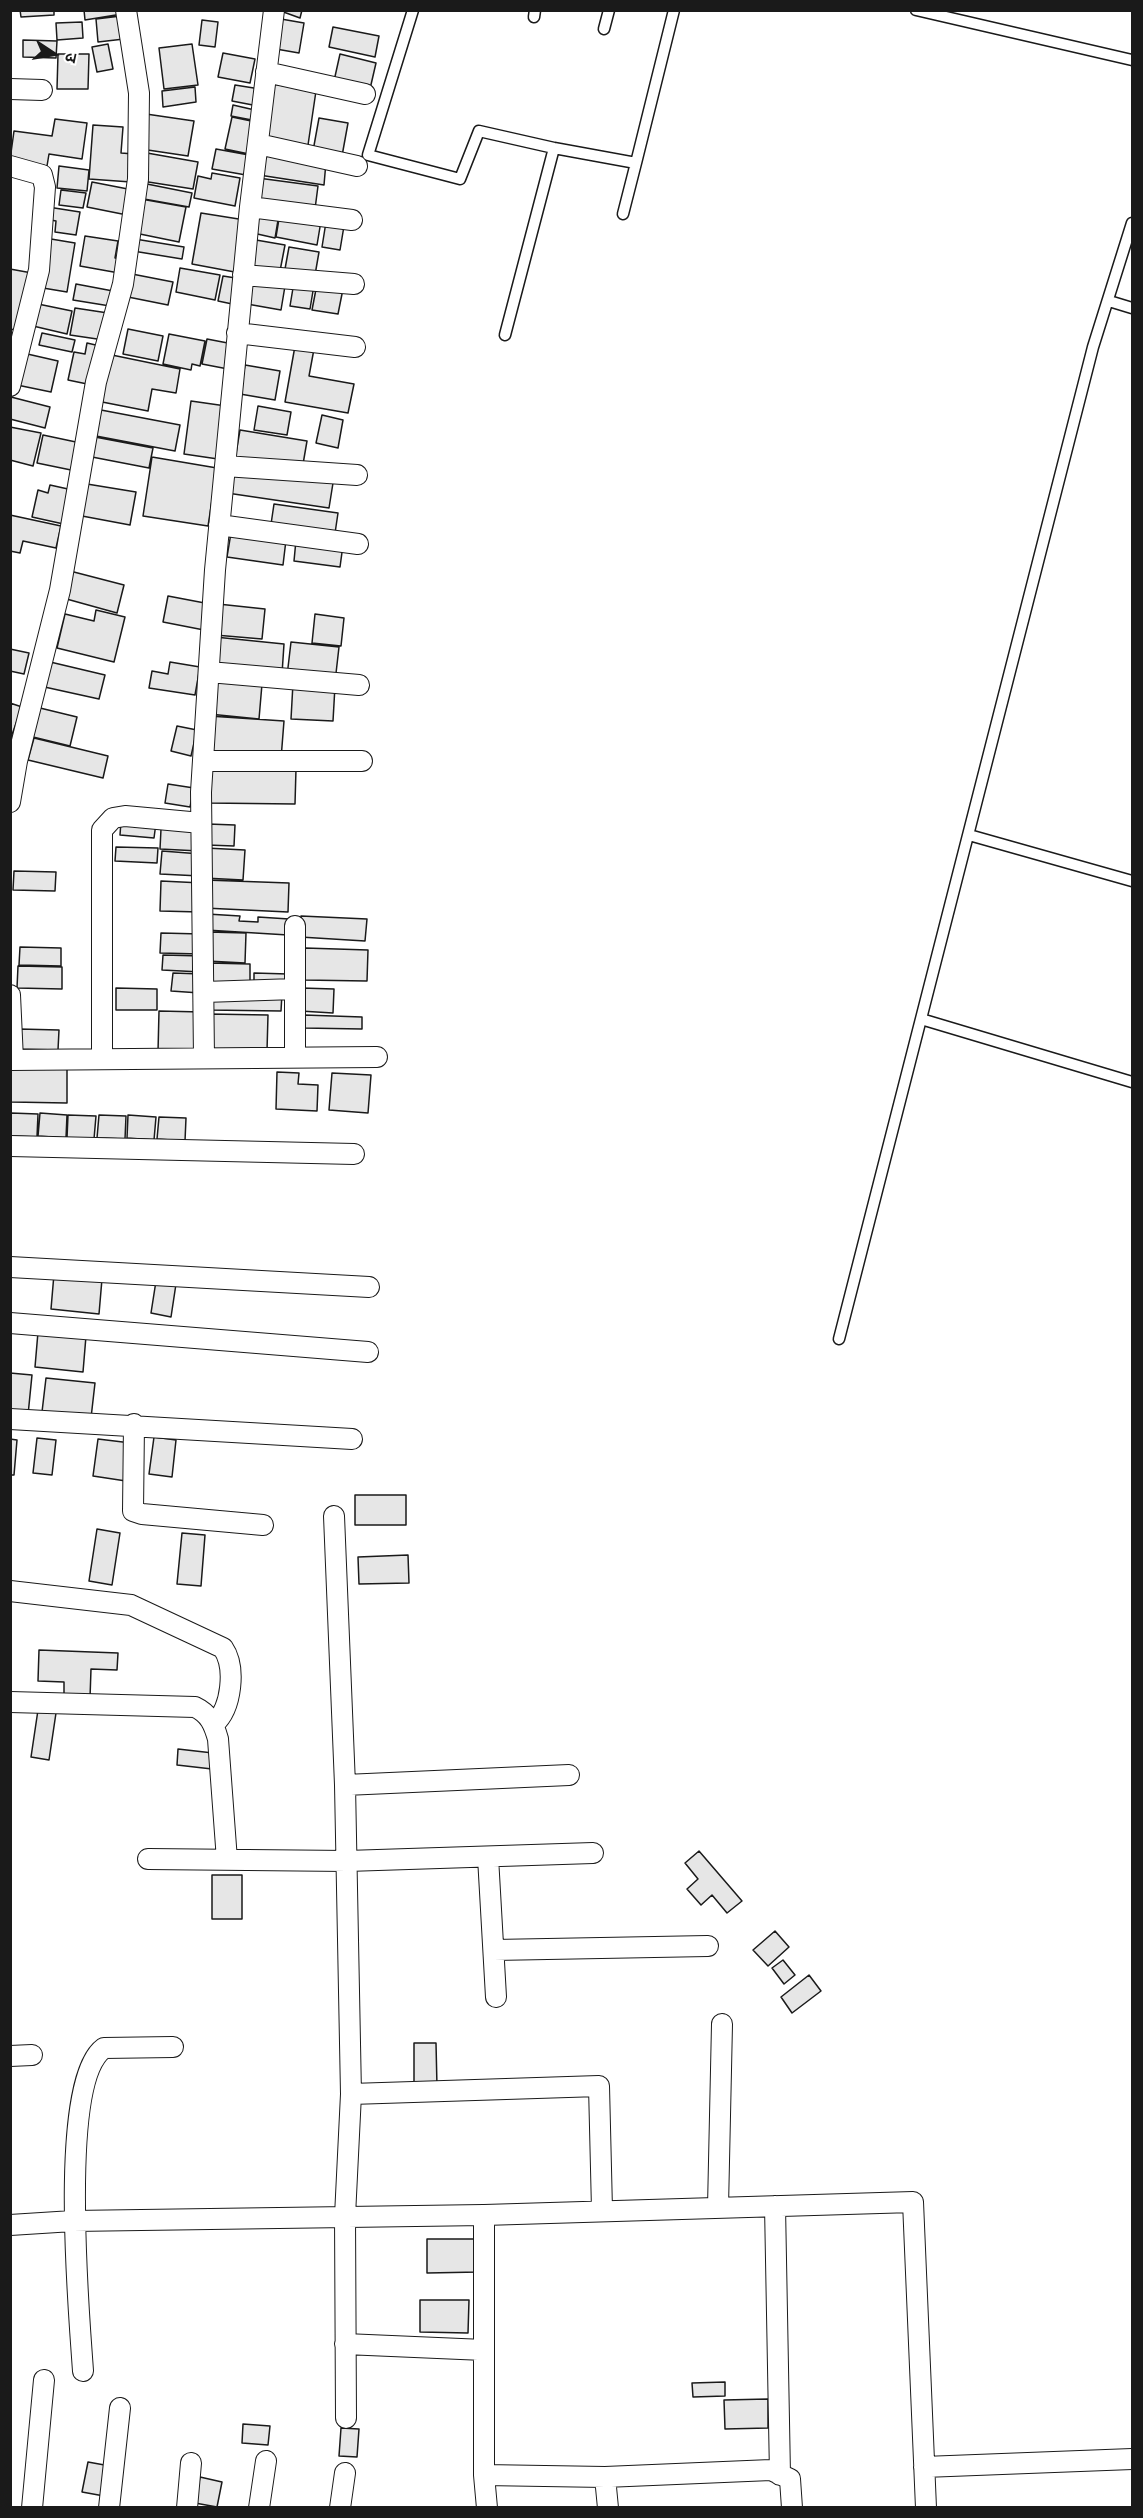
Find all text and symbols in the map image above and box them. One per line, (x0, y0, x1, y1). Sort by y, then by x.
north arrow (24, 24, 84, 84)
text: उ (62, 51, 82, 64)

